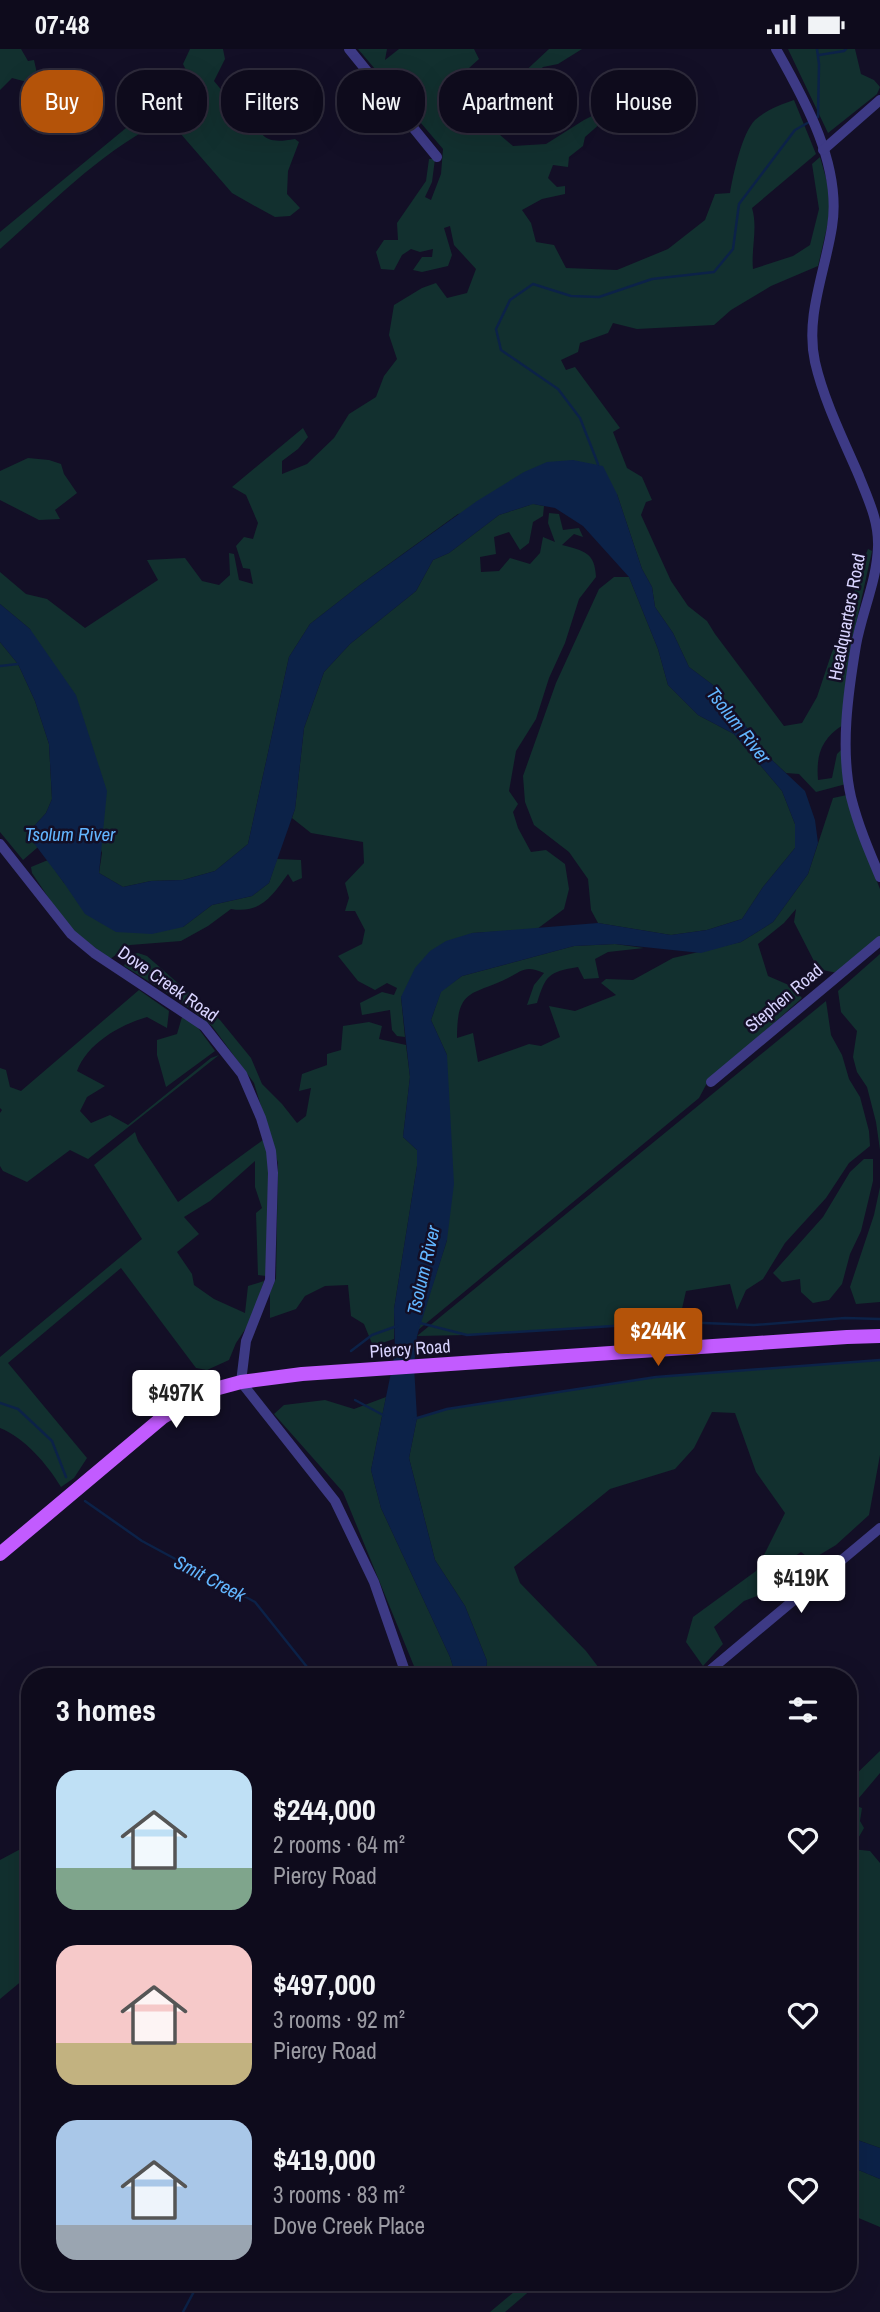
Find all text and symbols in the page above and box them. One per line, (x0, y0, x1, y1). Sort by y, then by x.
text: 07:48 (35, 7, 90, 42)
chip: Buy (21, 70, 103, 133)
chip: Rent (117, 70, 207, 133)
chip: Filters (221, 70, 323, 133)
chip: New (337, 70, 425, 133)
chip: Apartment (439, 70, 577, 133)
chip: House (591, 70, 696, 133)
street label: Headquarters Road (822, 551, 871, 683)
water label: Tsolum River (701, 681, 778, 769)
water label: Tsolum River (25, 821, 116, 847)
street label: Dove Creek Road (113, 940, 224, 1027)
street label: Stephen Road (739, 958, 828, 1038)
water label: Tsolum River (400, 1222, 446, 1317)
pin: $244K (609, 1309, 707, 1368)
text: $244K (630, 1315, 686, 1346)
street label: Piercy Road (369, 1333, 451, 1364)
pin: $497K (127, 1371, 225, 1430)
text: $497K (148, 1377, 204, 1408)
water label: Smit Creek (169, 1548, 252, 1608)
pin: $419K (752, 1555, 850, 1615)
text: $419K (773, 1562, 829, 1593)
text: 3 homes (56, 1690, 156, 1730)
icon: filters (784, 1691, 822, 1729)
text: $244,000 (273, 1789, 376, 1829)
icon: home (112, 1798, 196, 1882)
icon: heart (784, 1821, 822, 1859)
text: 2 rooms · 64 m² (273, 1829, 405, 1860)
text: Piercy Road (273, 1860, 377, 1891)
text: $497,000 (273, 1964, 376, 2004)
icon: home (112, 1973, 196, 2057)
icon: heart (784, 1996, 822, 2034)
text: 3 rooms · 92 m² (273, 2004, 405, 2035)
text: Piercy Road (273, 2035, 377, 2066)
text: $419,000 (273, 2139, 376, 2179)
icon: home (112, 2148, 196, 2232)
icon: heart (784, 2171, 822, 2209)
text: 3 rooms · 83 m² (273, 2179, 405, 2210)
text: Dove Creek Place (273, 2210, 425, 2241)

